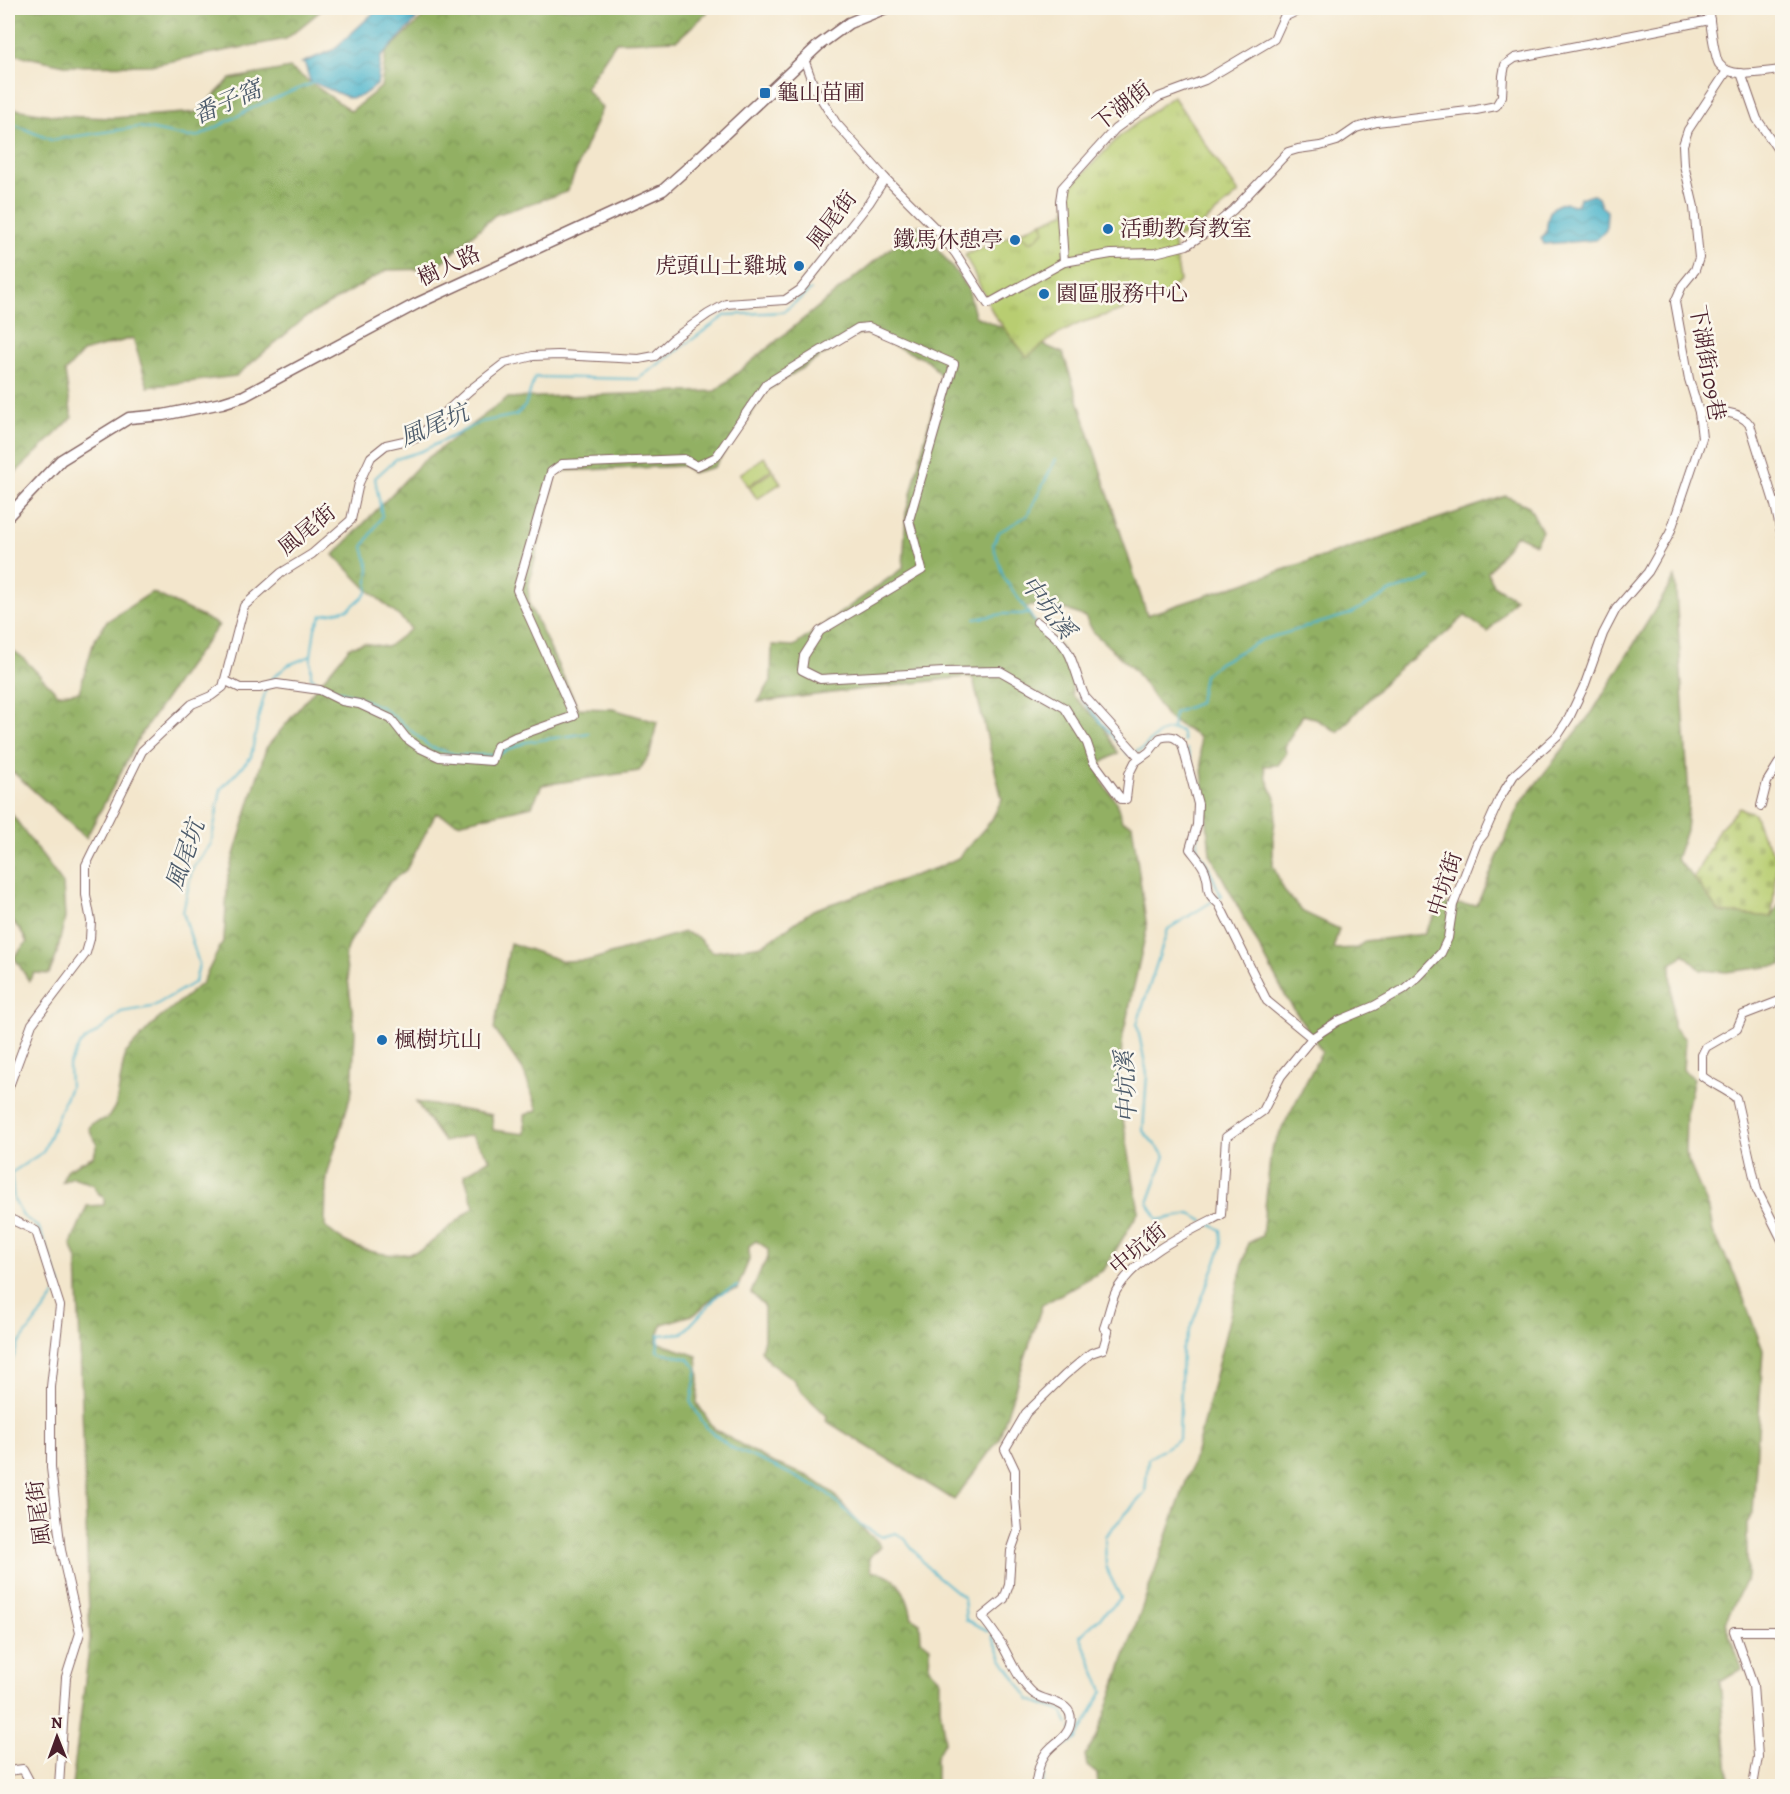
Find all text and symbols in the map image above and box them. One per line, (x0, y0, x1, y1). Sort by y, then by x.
water label: 番子窩 (188, 71, 270, 131)
street label: 下湖街 (1087, 74, 1157, 138)
place label: 龜山苗圃 (777, 78, 865, 108)
marker: 龜山苗圃 (758, 86, 772, 100)
street label: 風尾街 (800, 185, 864, 255)
place label: 活動教育教室 (1120, 214, 1252, 244)
marker: 活動教育教室 (1101, 222, 1115, 236)
place label: 鐵馬休憩亭 (893, 225, 1003, 255)
marker: 鐵馬休憩亭 (1008, 233, 1022, 247)
street label: 樹人路 (413, 238, 485, 294)
place label: 虎頭山土雞城 (655, 251, 787, 281)
marker: 虎頭山土雞城 (792, 259, 806, 273)
place label: 園區服務中心 (1056, 279, 1188, 309)
marker: 園區服務中心 (1037, 287, 1051, 301)
street label: 下湖街109巷 (1682, 303, 1732, 423)
water label: 風尾坑 (395, 395, 477, 454)
street label: 風尾街 (272, 498, 342, 562)
water label: 中坑溪 (1013, 569, 1085, 648)
water label: 風尾坑 (158, 812, 213, 894)
street label: 中坑街 (1421, 848, 1469, 920)
place label: 楓樹坑山 (394, 1025, 482, 1055)
marker: 楓樹坑山 (375, 1033, 389, 1047)
water label: 中坑溪 (1108, 1047, 1144, 1124)
street label: 中坑街 (1103, 1216, 1173, 1282)
street label: 風尾街 (20, 1478, 58, 1548)
north arrow (27, 1707, 87, 1767)
text: N (51, 1712, 63, 1734)

